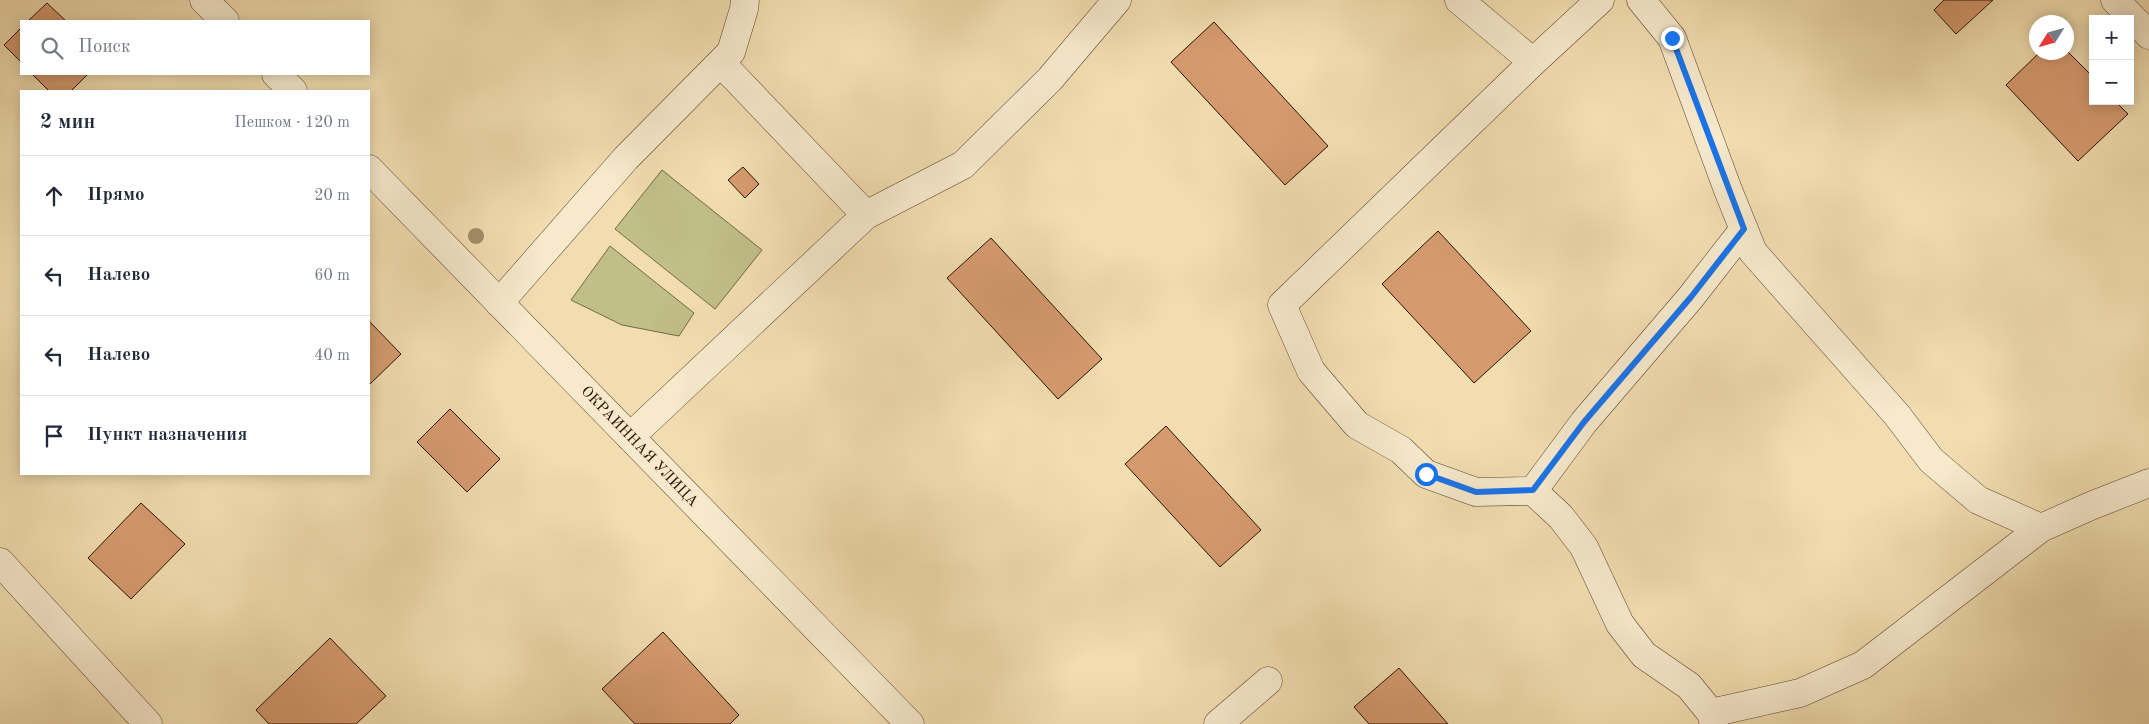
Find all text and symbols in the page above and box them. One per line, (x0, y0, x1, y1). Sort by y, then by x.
north arrow (2029, 15, 2074, 60)
map controls (2089, 15, 2134, 105)
button: + (2089, 15, 2134, 60)
search box (20, 20, 370, 75)
route end (1661, 27, 1684, 50)
icon: search (38, 34, 66, 62)
text: Поиск (78, 38, 130, 57)
button: − (2089, 60, 2134, 105)
text: 2 мин (40, 112, 95, 133)
text: Пешком · 120 m (234, 115, 350, 131)
icon: ahead (40, 182, 68, 210)
text: Прямо (87, 186, 145, 205)
text: 20 m (314, 188, 350, 204)
icon: left (40, 262, 68, 290)
text: Налево (87, 266, 150, 285)
text: 60 m (314, 268, 350, 284)
icon: left (40, 342, 68, 370)
text: Налево (87, 346, 150, 365)
text: 40 m (314, 348, 350, 364)
street label: ОКРАИННАЯ УЛИЦА (578, 384, 701, 511)
icon: arrive (40, 422, 68, 450)
text: Пункт назначения (87, 426, 247, 445)
route start (1415, 463, 1438, 486)

